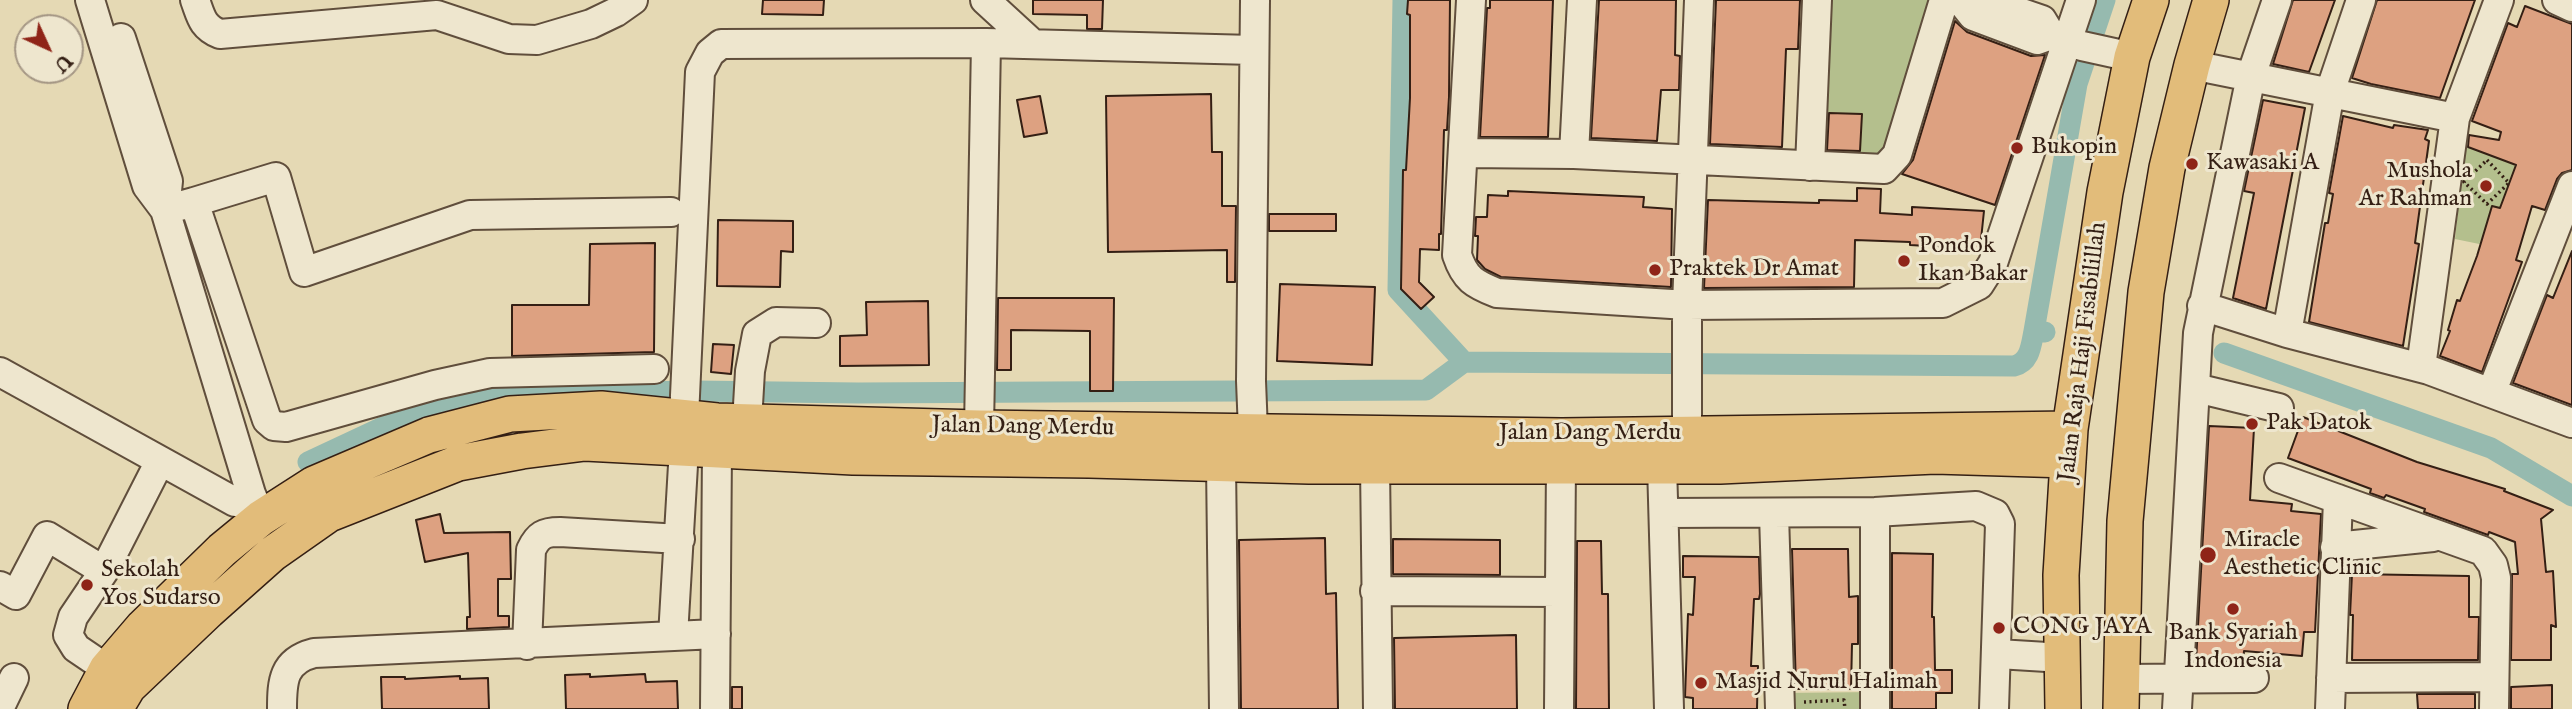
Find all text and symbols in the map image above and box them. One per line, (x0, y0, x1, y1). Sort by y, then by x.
north arrow (14, 14, 84, 84)
text: U (48, 48, 77, 77)
place label: Bukopin (2031, 134, 2117, 162)
marker: Bukopin (2009, 140, 2025, 156)
place label: Kawasaki A (2206, 150, 2319, 178)
marker: Kawasaki A (2184, 156, 2200, 172)
place label: Mushola Ar Rahman (2359, 158, 2472, 214)
marker: Mushola Ar Rahman (2478, 178, 2494, 194)
street label: Jalan Raja Haji Fisabilillah (2054, 220, 2114, 484)
place label: Pondok Ikan Bakar (1918, 233, 2028, 289)
marker: Pondok Ikan Bakar (1896, 253, 1912, 269)
place label: Praktek Dr Amat (1669, 256, 1839, 284)
marker: Praktek Dr Amat (1647, 262, 1663, 278)
place label: Pak Datok (2266, 410, 2372, 438)
street label: Jalan Dang Merdu (931, 412, 1115, 444)
marker: Pak Datok (2244, 416, 2260, 432)
street label: Jalan Dang Merdu (1499, 420, 1681, 448)
place label: Miracle Aesthetic Clinic (2224, 527, 2381, 583)
marker: Miracle Aesthetic Clinic (2198, 545, 2218, 565)
place label: Sekolah Yos Sudarso (101, 557, 221, 613)
marker: Sekolah Yos Sudarso (79, 577, 95, 593)
marker: Bank Syariah Indonesia (2225, 601, 2241, 617)
place label: CONG JAYA (2013, 614, 2152, 642)
marker: CONG JAYA (1991, 620, 2007, 636)
place label: Bank Syariah Indonesia (2168, 620, 2298, 676)
place label: Masjid Nurul Halimah (1715, 669, 1938, 697)
marker: Masjid Nurul Halimah (1693, 675, 1709, 691)

